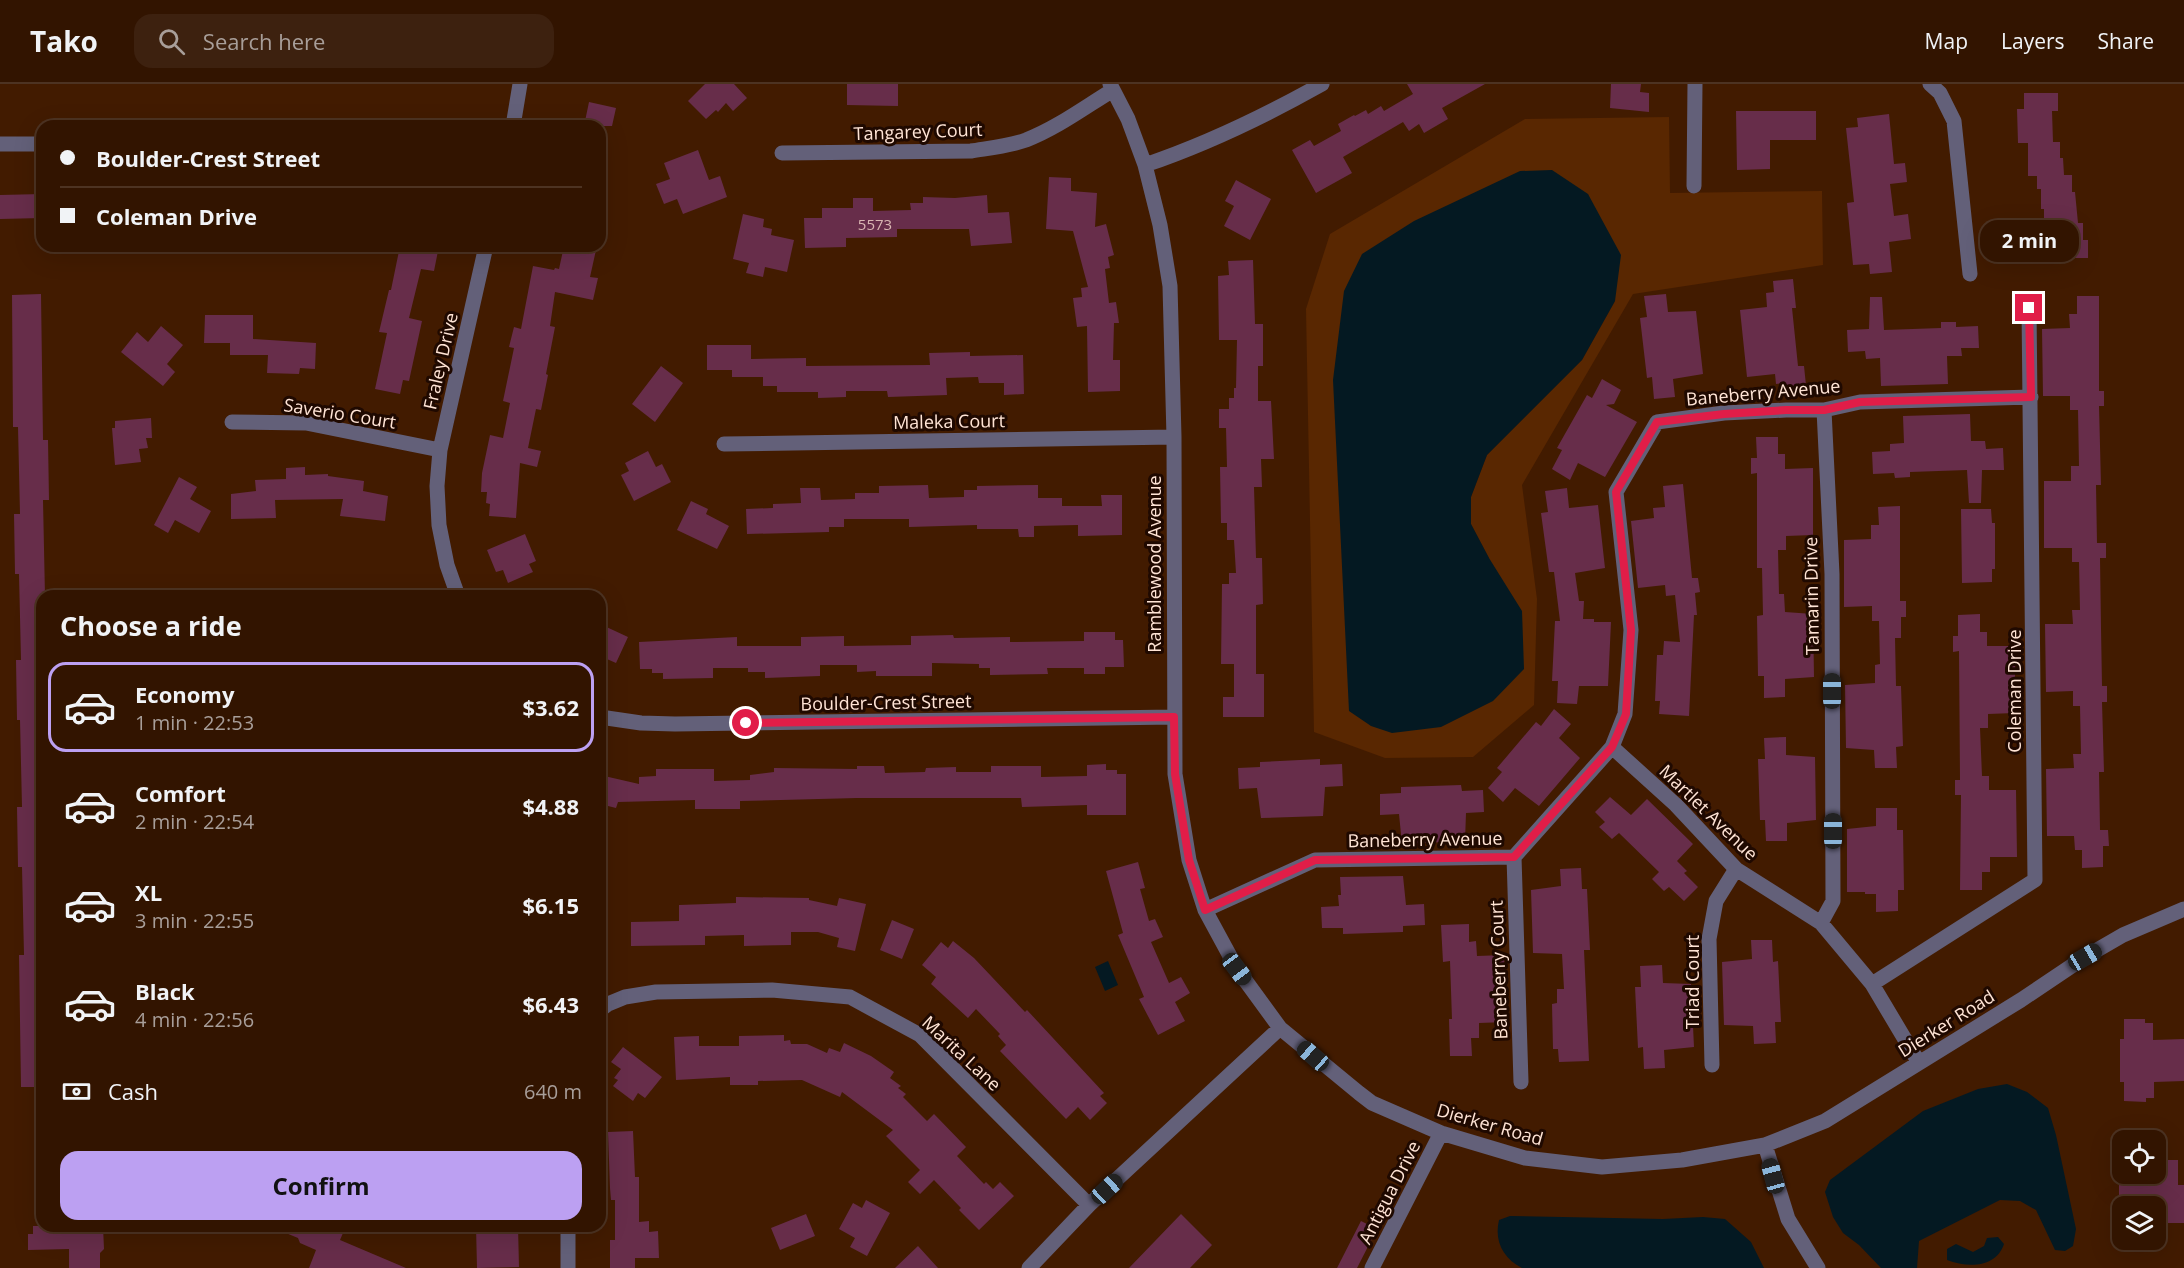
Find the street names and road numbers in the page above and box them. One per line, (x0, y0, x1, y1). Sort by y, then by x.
street label: Tangarey Court (853, 117, 983, 145)
street label: Fraley Drive (417, 310, 463, 412)
street label: Baneberry Avenue (1685, 373, 1841, 411)
street label: Saverio Court (282, 392, 398, 434)
street label: Maleka Court (893, 408, 1005, 434)
street label: Ramblewood Avenue (1142, 475, 1166, 653)
street label: Tamarin Drive (1798, 537, 1824, 655)
street label: Coleman Drive (2002, 629, 2026, 753)
street label: Boulder-Crest Street (800, 689, 972, 715)
street label: Martlet Avenue (1654, 759, 1764, 865)
street label: Baneberry Avenue (1347, 826, 1503, 852)
street label: Baneberry Court (1484, 900, 1512, 1040)
street label: Triad Court (1680, 935, 1704, 1029)
street label: Dierker Road (1893, 984, 1999, 1062)
street label: Marita Lane (917, 1010, 1007, 1096)
street label: Dierker Road (1434, 1097, 1546, 1151)
street label: Antigua Drive (1353, 1136, 1425, 1248)

